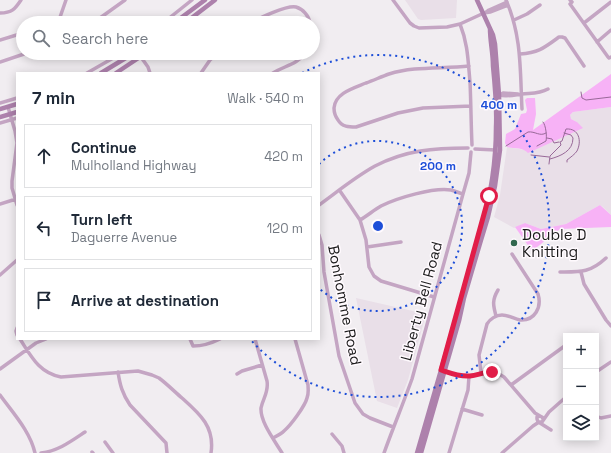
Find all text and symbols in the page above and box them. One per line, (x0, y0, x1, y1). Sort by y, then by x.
search box (16, 16, 320, 60)
icon: search (30, 27, 52, 49)
text: Search here (62, 29, 148, 48)
text: 7 min (32, 87, 75, 109)
text: Walk · 540 m (227, 90, 304, 107)
text: 400 m (481, 97, 517, 113)
text: Continue (71, 138, 137, 157)
icon: ahead (33, 145, 55, 167)
text: 420 m (264, 148, 303, 165)
text: Mulholland Highway (71, 157, 196, 174)
text: 200 m (420, 158, 456, 174)
route start (480, 187, 498, 205)
text: Turn left (71, 210, 133, 229)
icon: left (33, 217, 55, 239)
centre of rings (371, 219, 385, 233)
text: 120 m (267, 220, 303, 237)
place label: Double D Knitting (522, 225, 586, 261)
text: Daguerre Avenue (71, 229, 177, 246)
marker: Double D Knitting (509, 238, 519, 248)
street label: Liberty Bell Road (396, 239, 446, 363)
street label: Bonhomme Road (324, 243, 366, 367)
icon: arrive (33, 289, 55, 311)
text: Arrive at destination (71, 291, 219, 310)
map controls (563, 333, 599, 441)
button: + (563, 333, 599, 369)
route end (483, 363, 501, 381)
button: − (563, 369, 599, 405)
button: layers (563, 405, 599, 441)

